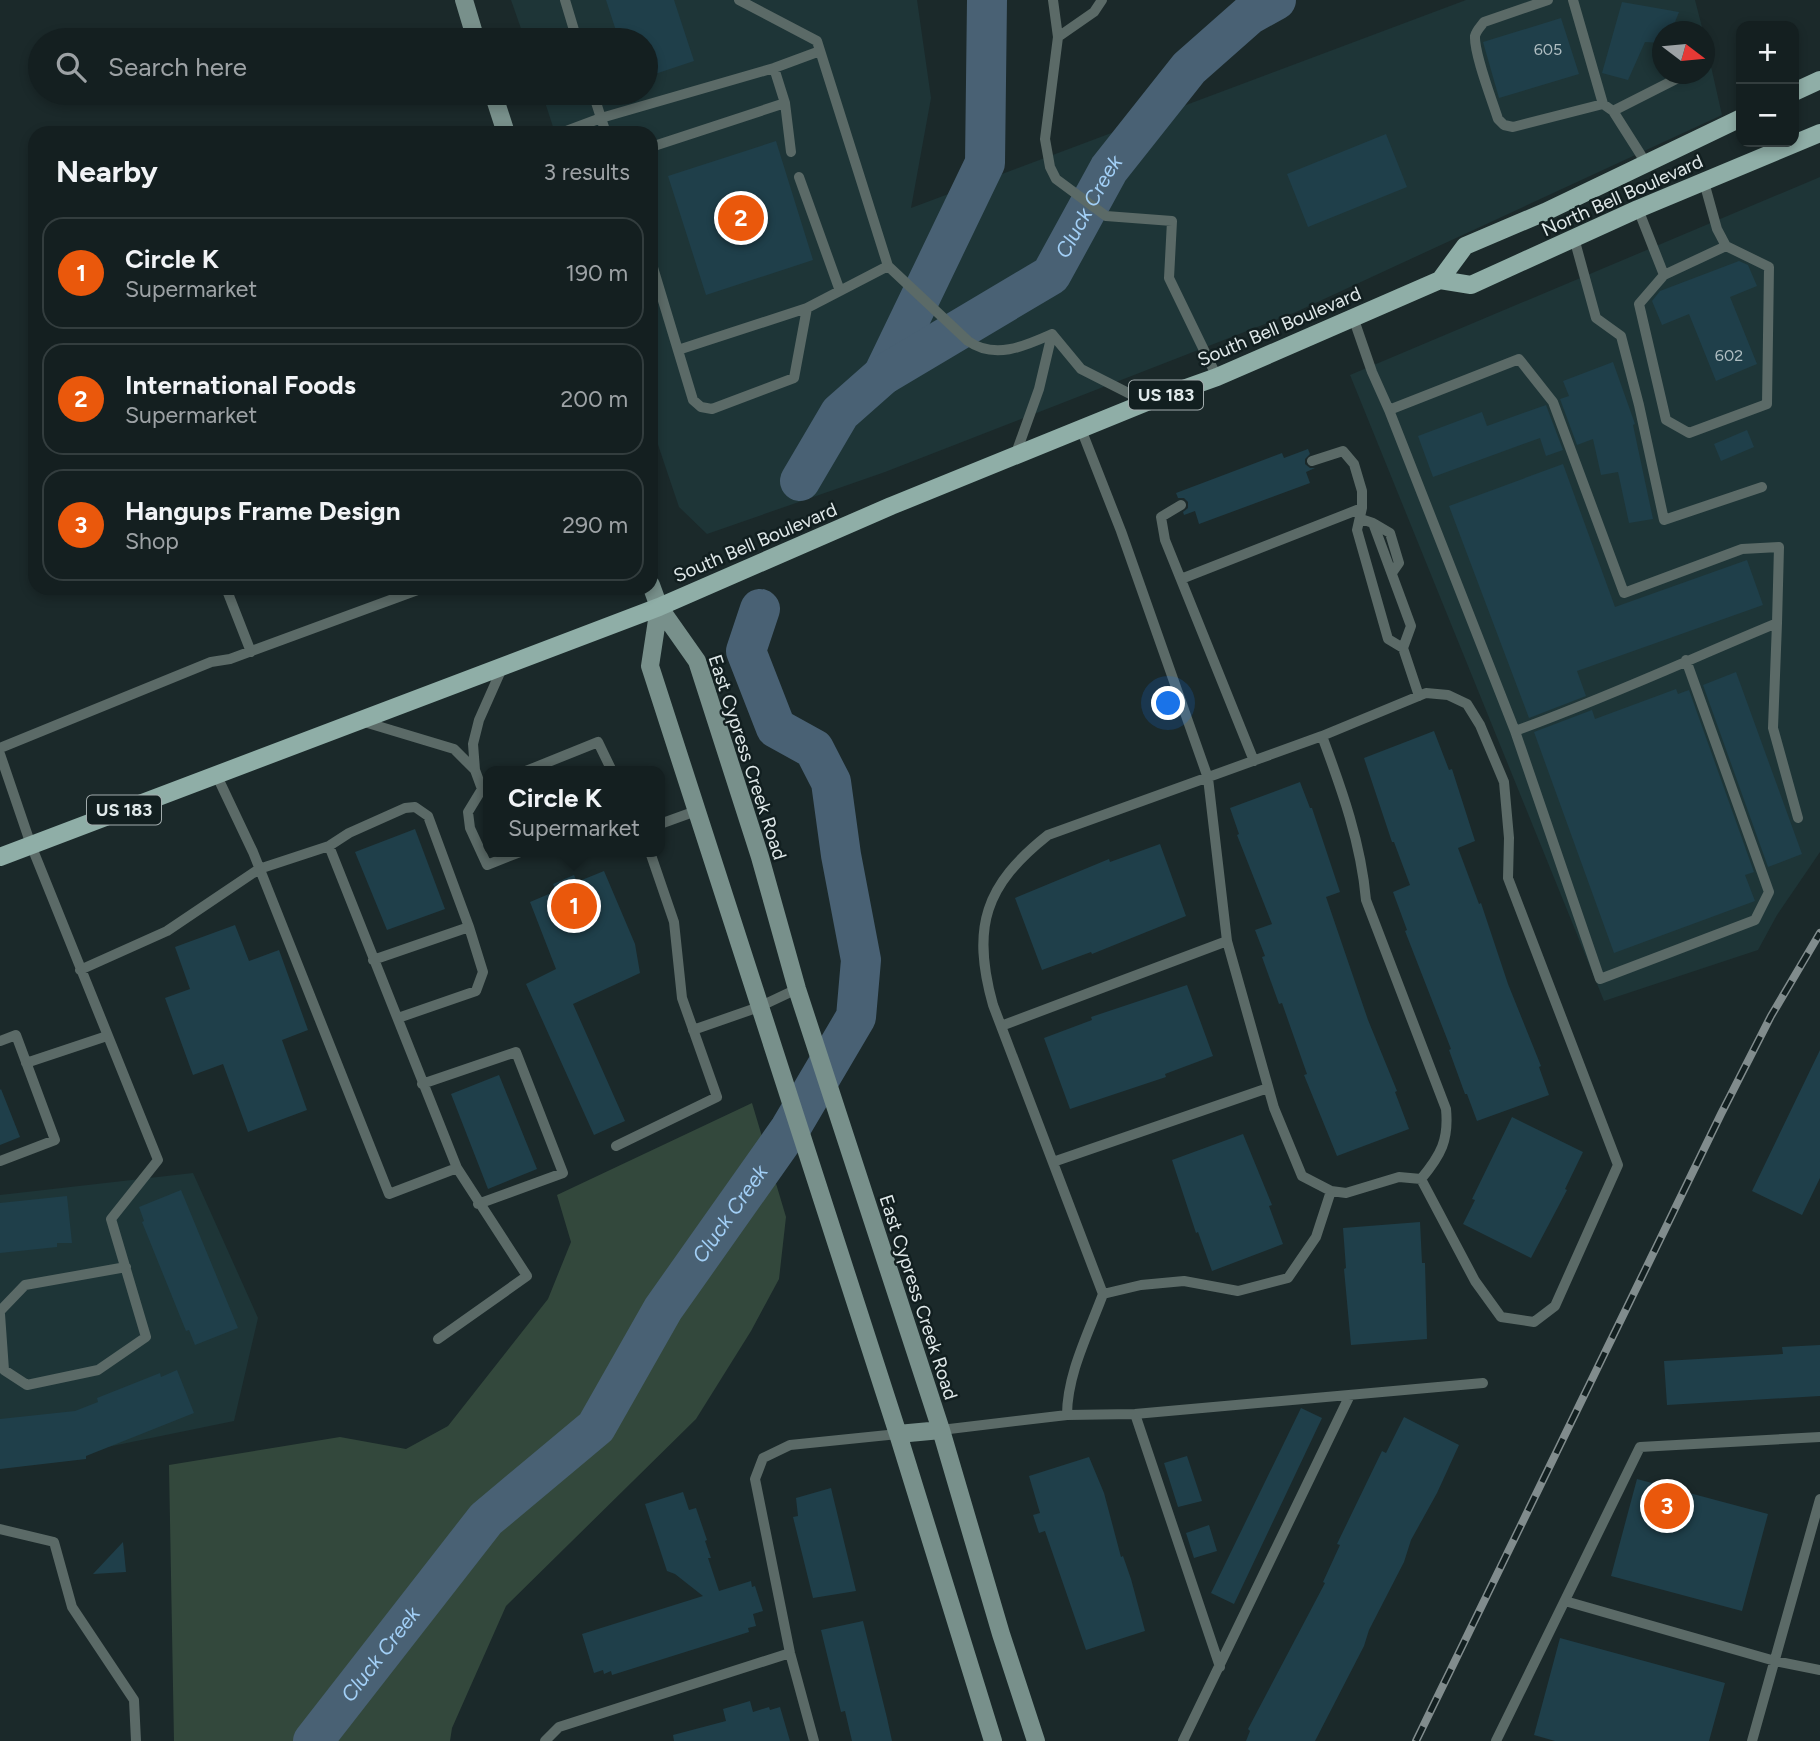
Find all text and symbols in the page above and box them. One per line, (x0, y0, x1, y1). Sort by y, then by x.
north arrow (1652, 21, 1715, 84)
map controls (1736, 21, 1799, 147)
button: + (1736, 21, 1799, 84)
search box (28, 28, 658, 105)
house number: 605 (1534, 40, 1562, 59)
icon: search (52, 48, 90, 86)
text: Search here (108, 51, 247, 83)
button: − (1736, 84, 1799, 147)
water label: Cluck Creek (1050, 149, 1128, 262)
street label: North Bell Boulevard (1538, 150, 1706, 241)
text: Nearby (56, 153, 158, 190)
text: 3 results (543, 158, 630, 186)
pin: 2 (718, 192, 764, 244)
text: Circle K (125, 243, 219, 275)
text: 1 (76, 259, 86, 287)
text: 190 m (565, 259, 628, 287)
text: Supermarket (125, 275, 257, 303)
street label: South Bell Boulevard (1194, 282, 1364, 371)
house number: 602 (1715, 346, 1743, 365)
text: International Foods (125, 369, 356, 401)
road number: US 183 (1129, 380, 1203, 410)
text: 2 (74, 385, 88, 413)
text: 200 m (560, 385, 628, 413)
text: Supermarket (125, 401, 257, 429)
text: Hangups Frame Design (125, 495, 401, 527)
street label: South Bell Boulevard (670, 498, 840, 587)
text: 3 (75, 511, 87, 539)
text: 290 m (562, 511, 628, 539)
text: Shop (125, 527, 179, 555)
street label: East Cypress Creek Road (703, 652, 792, 863)
your location (1151, 686, 1185, 720)
popup (483, 766, 665, 857)
text: Circle K (508, 782, 602, 814)
road number: US 183 (87, 796, 161, 824)
text: Supermarket (508, 814, 640, 842)
pin: 1 (551, 880, 597, 932)
water label: Cluck Creek (687, 1159, 773, 1267)
street label: East Cypress Creek Road (874, 1192, 963, 1403)
pin: 3 (1644, 1480, 1690, 1532)
water label: Cluck Creek (335, 1601, 426, 1707)

